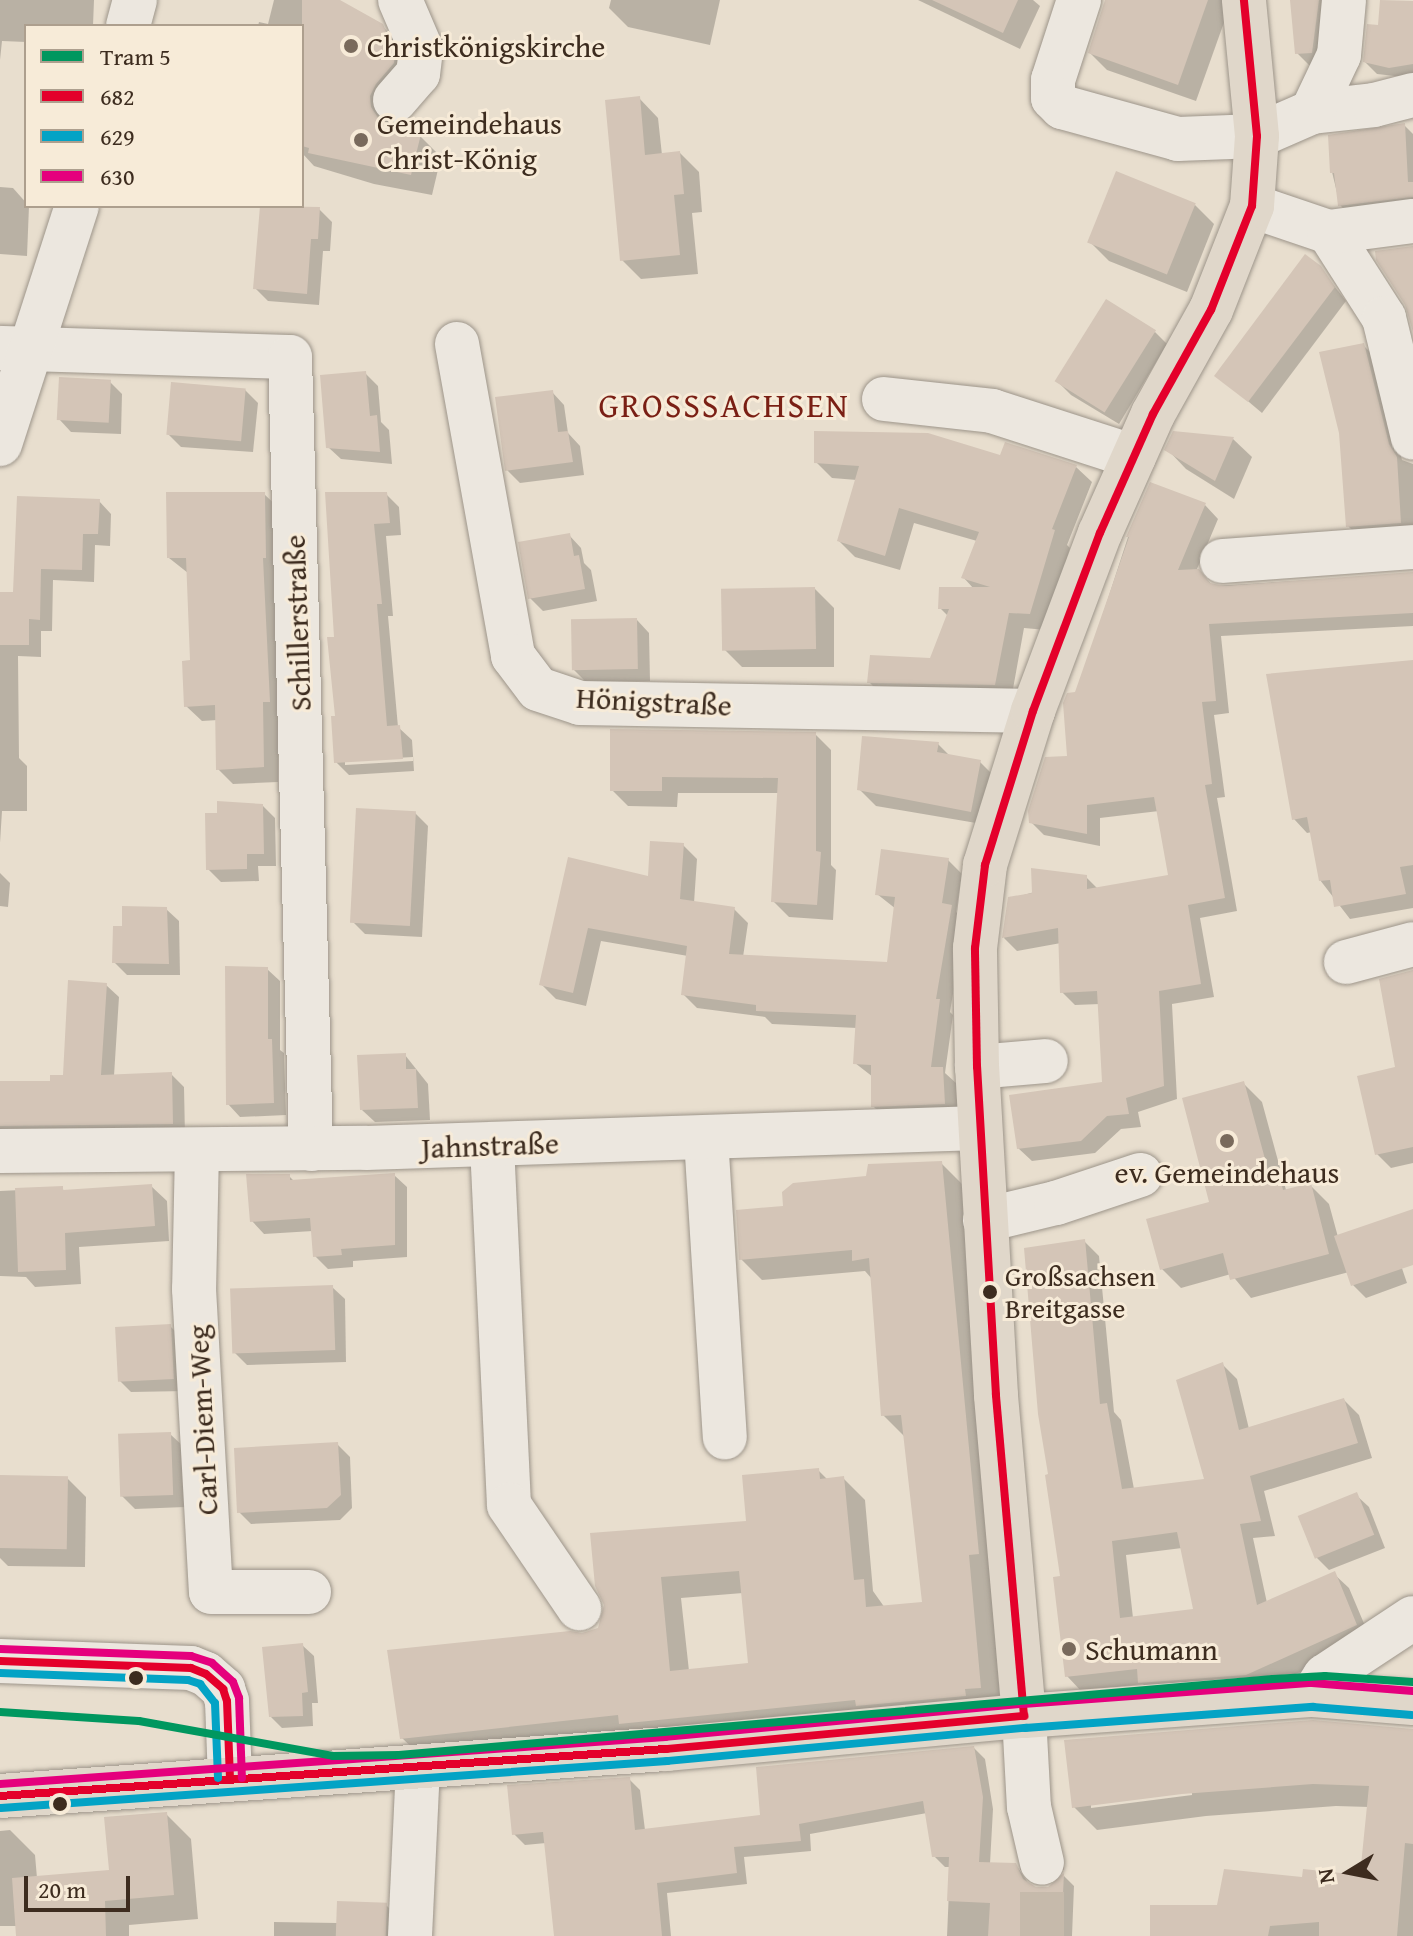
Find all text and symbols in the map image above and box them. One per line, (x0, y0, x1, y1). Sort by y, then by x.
legend (24, 24, 304, 208)
place label: Christkönigskirche (367, 28, 605, 64)
marker: Christkönigskirche (342, 37, 360, 55)
text: Tram 5 (100, 39, 171, 74)
text: 682 (100, 79, 135, 114)
place label: Gemeindehaus Christ-König (377, 105, 562, 176)
text: 629 (100, 119, 135, 154)
marker: Gemeindehaus Christ-König (352, 131, 370, 149)
text: 630 (100, 159, 135, 194)
district label: GROSSSACHSEN (598, 385, 850, 425)
street label: Schillerstraße (276, 534, 318, 712)
street label: Hönigstraße (575, 679, 733, 723)
street label: Jahnstraße (421, 1125, 559, 1165)
marker: ev. Gemeindehaus (1218, 1132, 1236, 1150)
place label: ev. Gemeindehaus (1115, 1154, 1339, 1190)
place label: Großsachsen Breitgasse (1005, 1259, 1155, 1325)
marker: Großsachsen Breitgasse (982, 1284, 998, 1300)
street label: Carl-Diem-Weg (179, 1324, 225, 1516)
place label: Schumann (1085, 1631, 1218, 1667)
marker: Schumann (1060, 1640, 1078, 1658)
unlabelled marker (128, 1670, 144, 1686)
unlabelled marker (52, 1796, 68, 1812)
north arrow (1309, 1832, 1389, 1912)
scale bar (28, 1860, 134, 1910)
text: N (1308, 1866, 1342, 1886)
text: 20 m (38, 1872, 86, 1907)

